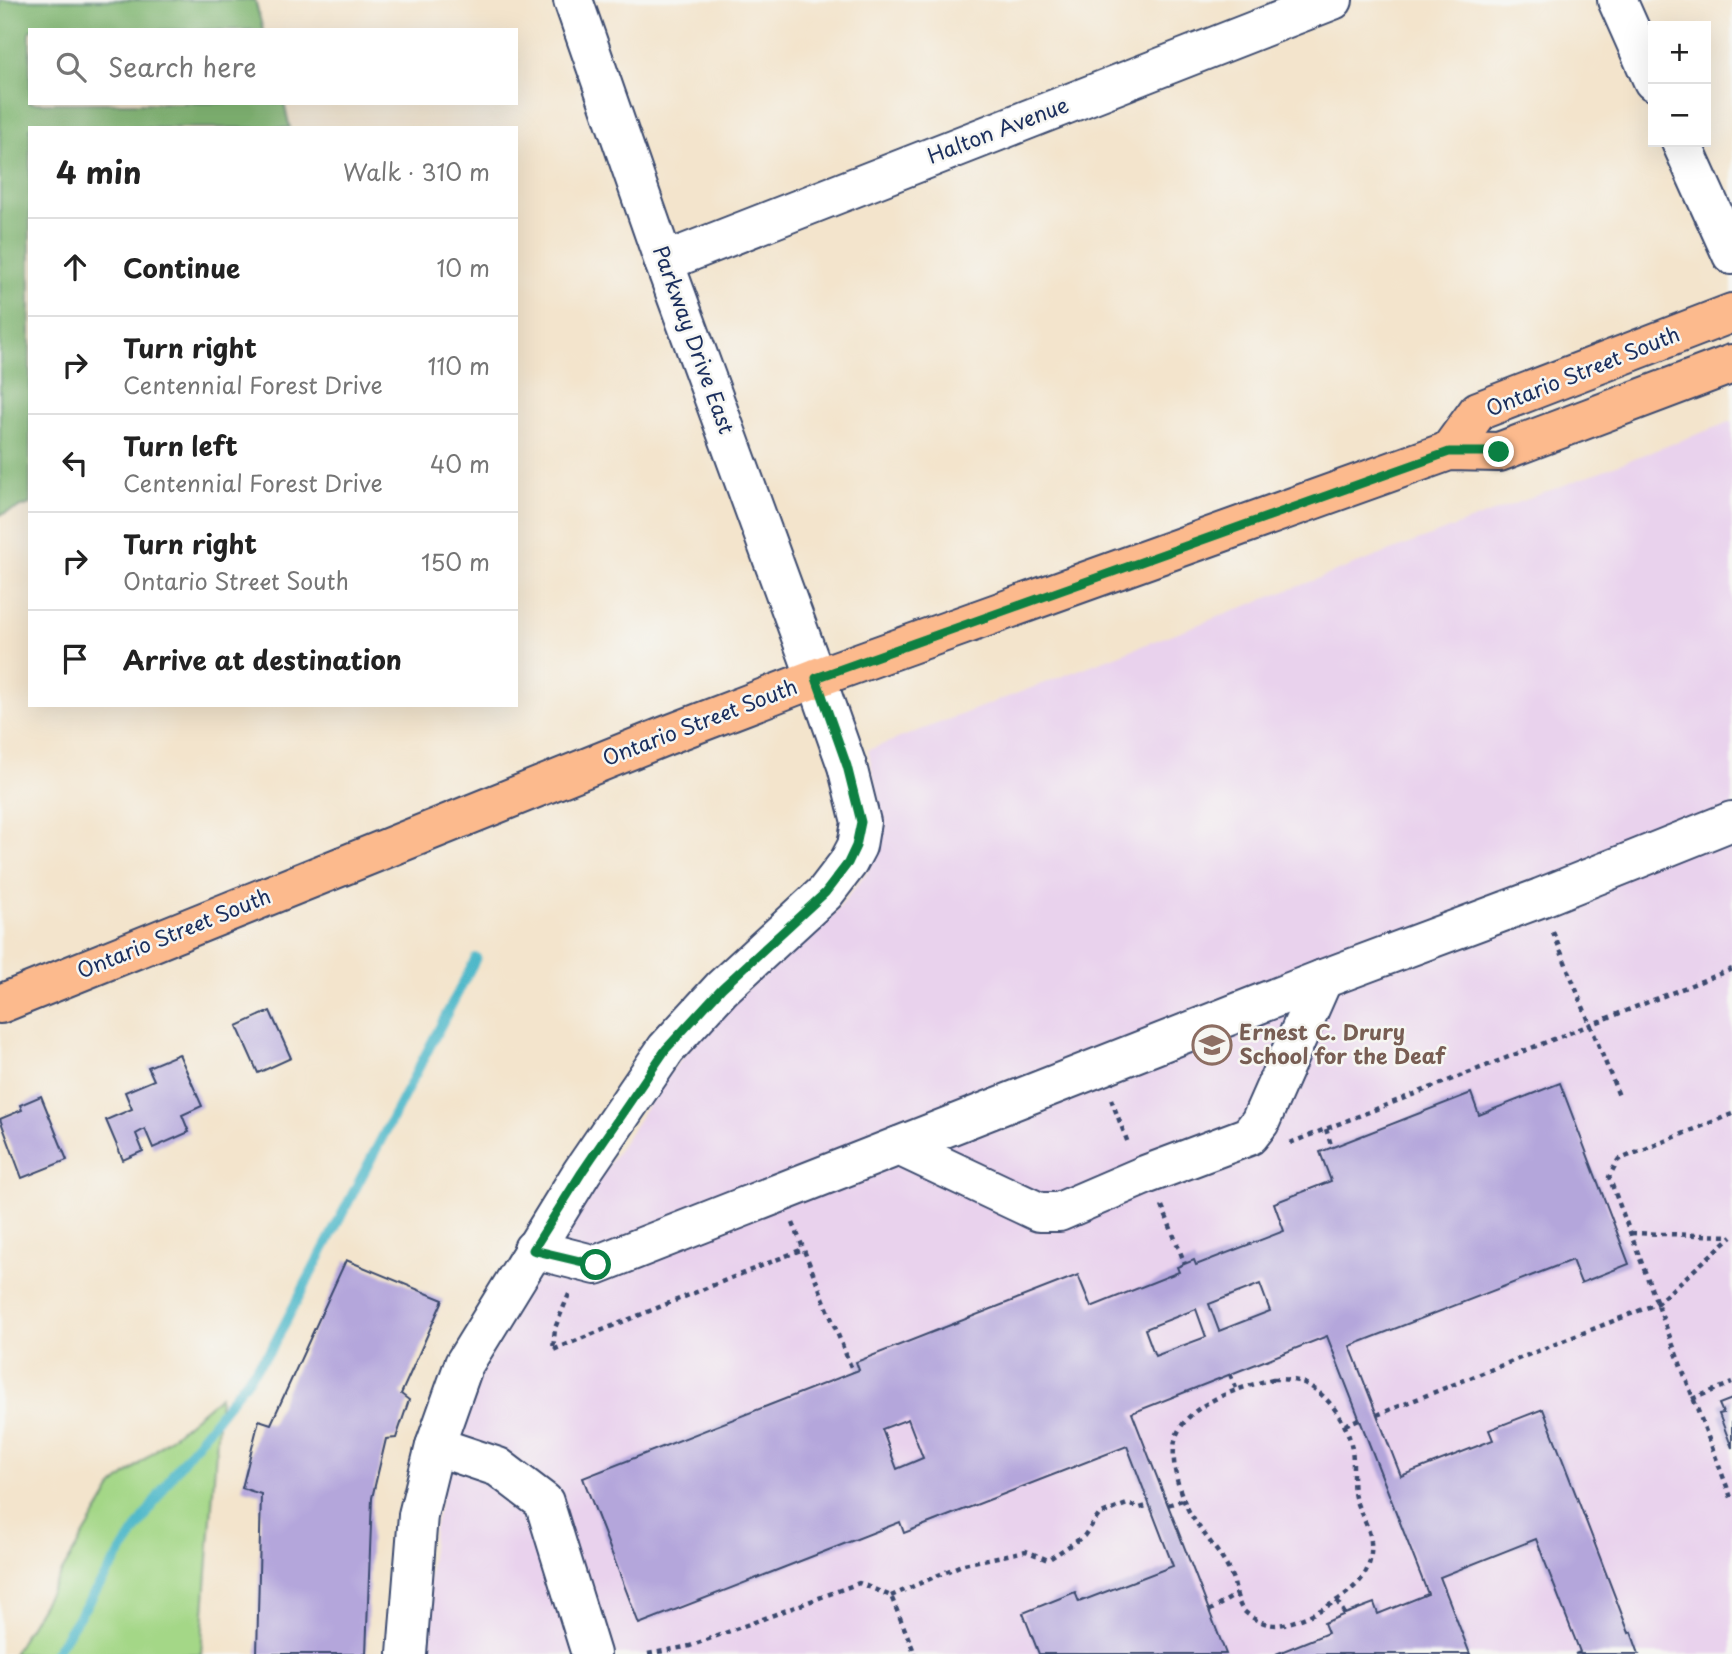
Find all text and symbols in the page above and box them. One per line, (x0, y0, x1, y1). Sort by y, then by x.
map controls (1648, 21, 1711, 147)
button: + (1648, 21, 1711, 84)
search box (28, 28, 518, 105)
text: Search here (108, 47, 257, 86)
icon: search (52, 48, 90, 86)
button: − (1648, 84, 1711, 147)
street label: Halton Avenue (922, 87, 1073, 171)
text: 4 min (56, 149, 142, 194)
text: Walk · 310 m (343, 154, 490, 189)
street label: Parkway Drive East (646, 241, 744, 438)
icon: ahead (56, 248, 94, 286)
text: Continue (123, 248, 240, 287)
text: 10 m (436, 250, 490, 285)
street label: Ontario Street South (1481, 317, 1684, 424)
text: Turn right (123, 328, 257, 367)
icon: right (56, 346, 94, 384)
text: 110 m (428, 348, 490, 383)
text: Centennial Forest Drive (123, 367, 383, 402)
text: Turn left (123, 426, 238, 465)
route end (1483, 436, 1514, 467)
icon: left (56, 444, 94, 482)
text: 40 m (430, 446, 490, 481)
text: Centennial Forest Drive (123, 465, 383, 500)
text: Turn right (123, 524, 257, 563)
icon: right (56, 542, 94, 580)
text: 150 m (421, 544, 490, 579)
text: Ontario Street South (123, 563, 349, 598)
icon: arrive (56, 640, 94, 678)
text: Arrive at destination (123, 640, 402, 679)
street label: Ontario Street South (597, 669, 801, 773)
street label: Ontario Street South (72, 879, 275, 986)
place label: Ernest C. Drury School for the Deaf (1239, 1015, 1447, 1071)
school or university icon: Ernest C. Drury School for the Deaf (1191, 1024, 1233, 1066)
route start (580, 1249, 611, 1280)

